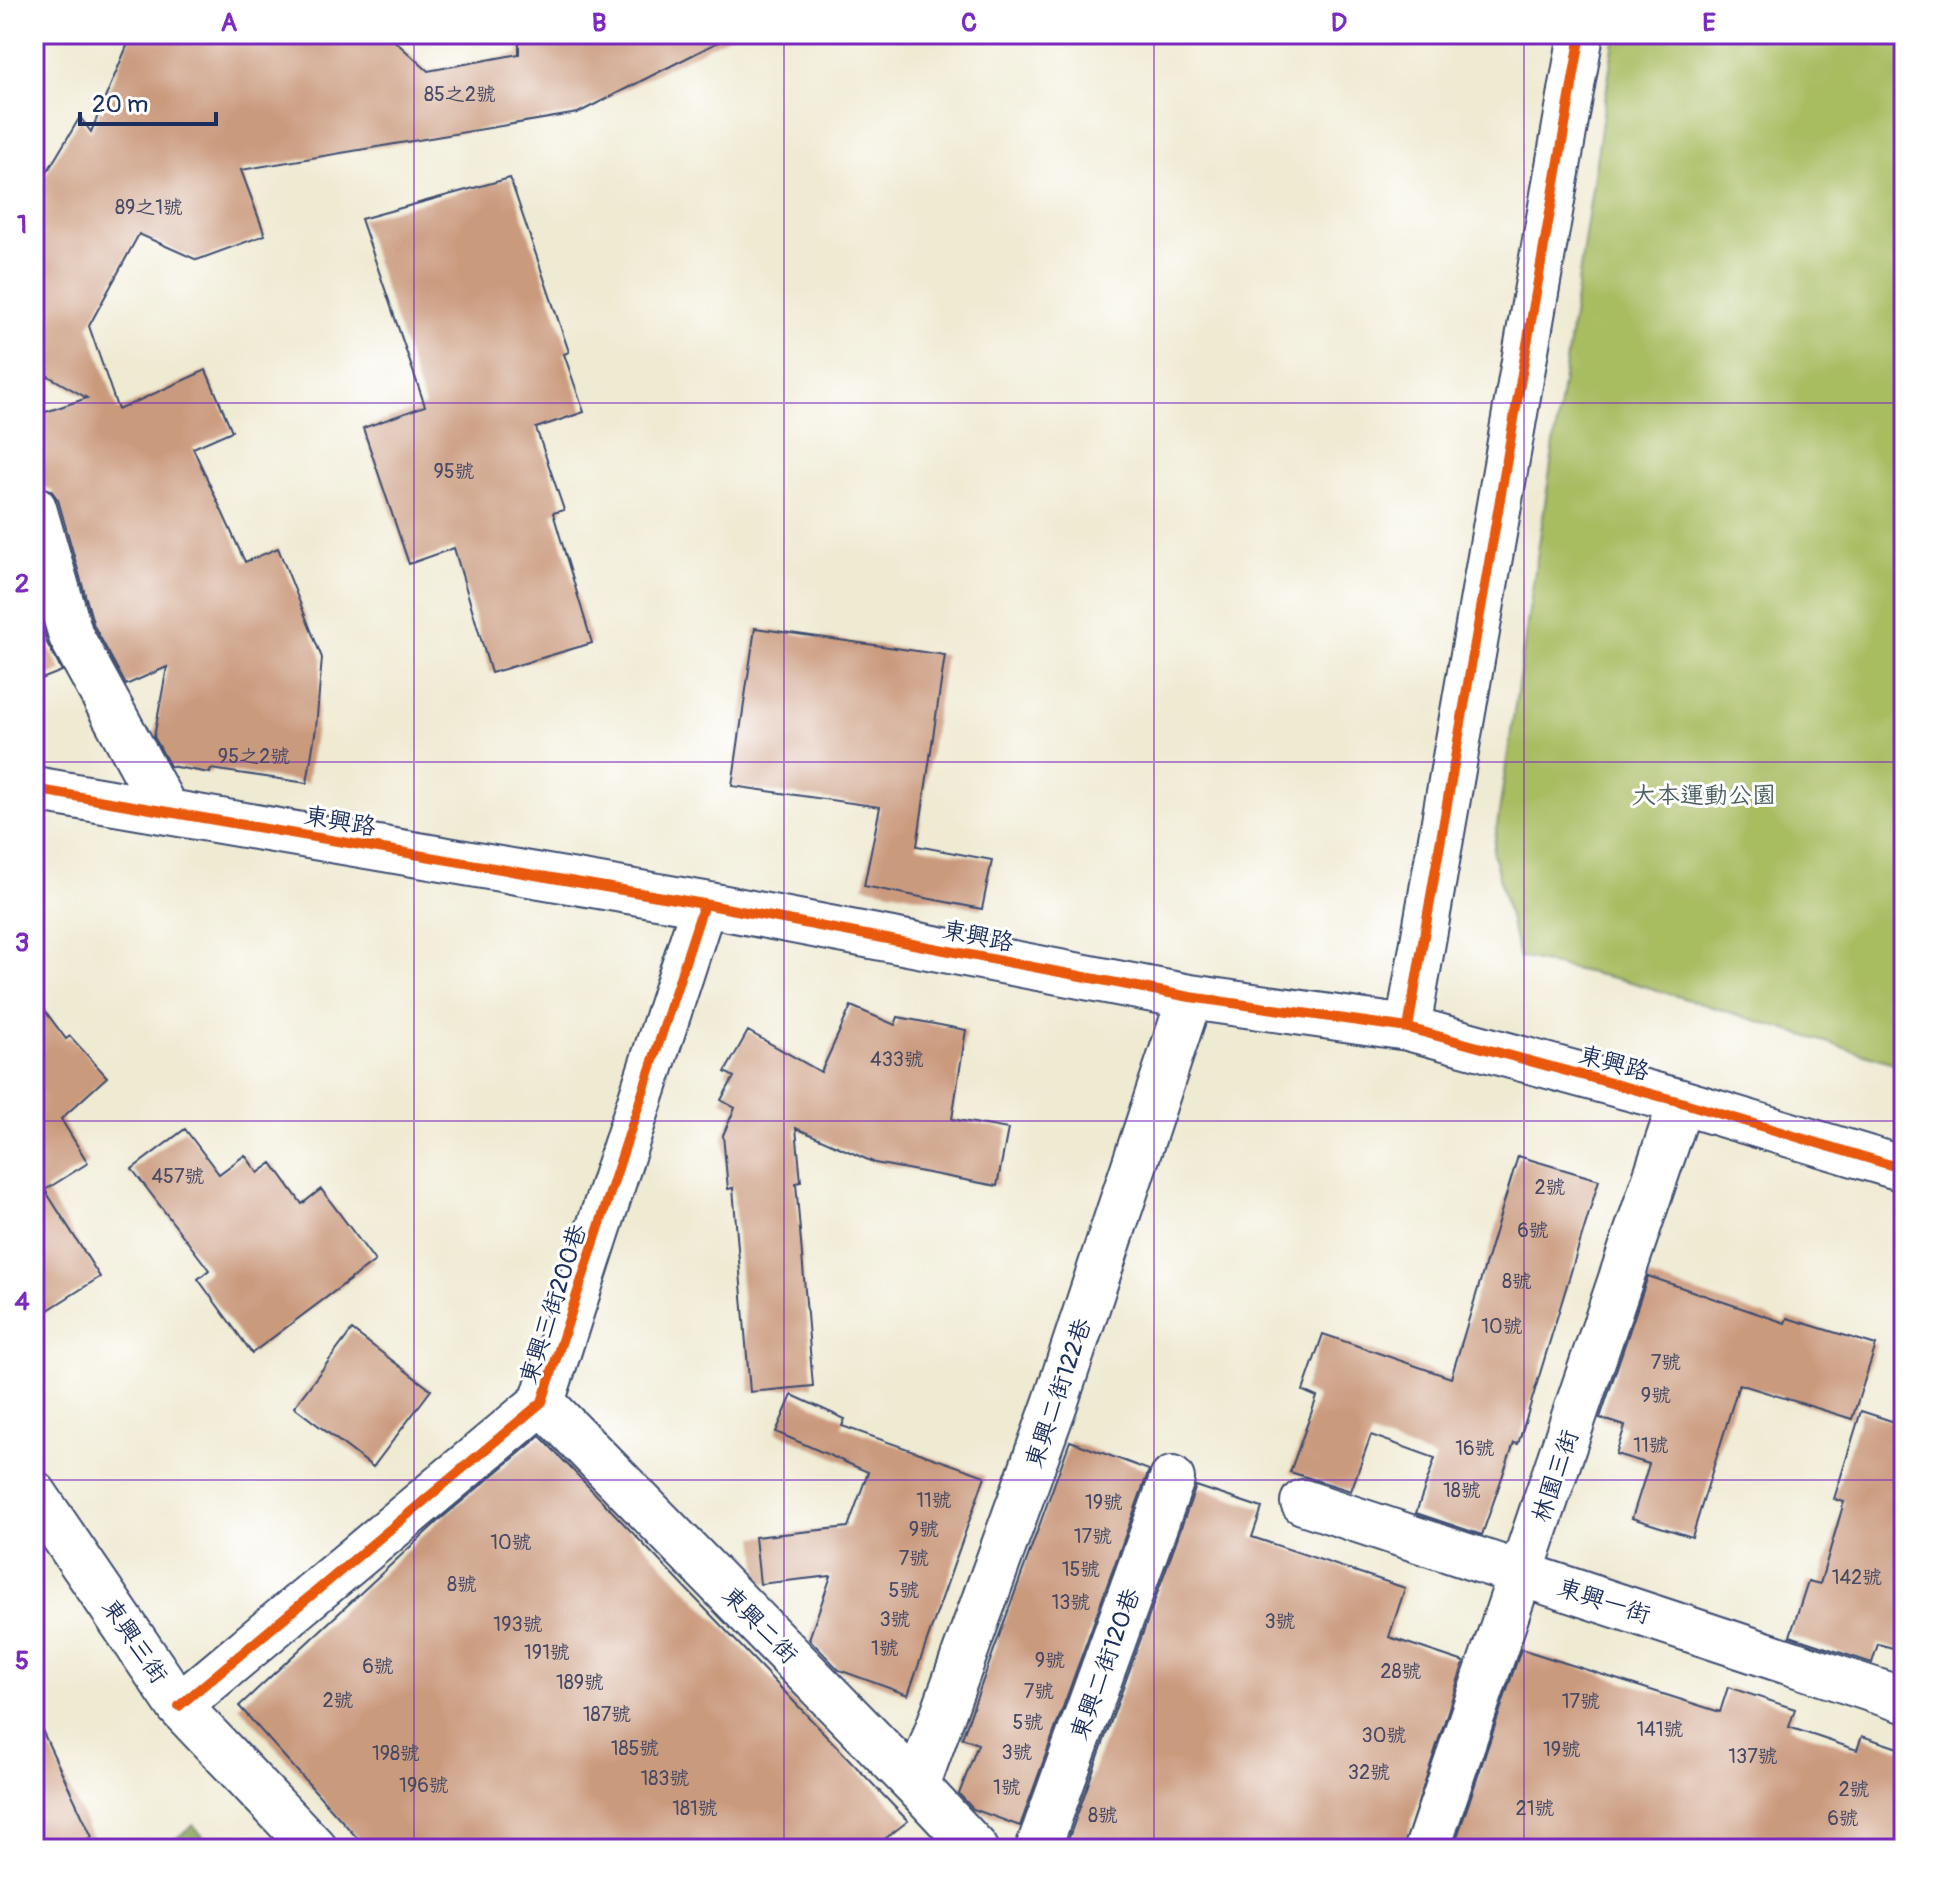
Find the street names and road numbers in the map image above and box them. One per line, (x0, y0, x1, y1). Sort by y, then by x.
street label: 東興路 (302, 801, 378, 842)
street label: 東興路 (940, 915, 1016, 958)
street label: 東興路 (1575, 1040, 1652, 1087)
street label: 東興三街200巷 (514, 1221, 593, 1388)
street label: 東興二街122巷 (1019, 1315, 1098, 1472)
street label: 林園三街 (1526, 1426, 1585, 1526)
street label: 東興一街 (1554, 1573, 1654, 1630)
street label: 東興二街 (716, 1581, 803, 1670)
street label: 東興二街120巷 (1065, 1584, 1146, 1744)
street label: 東興三街 (96, 1593, 173, 1689)

